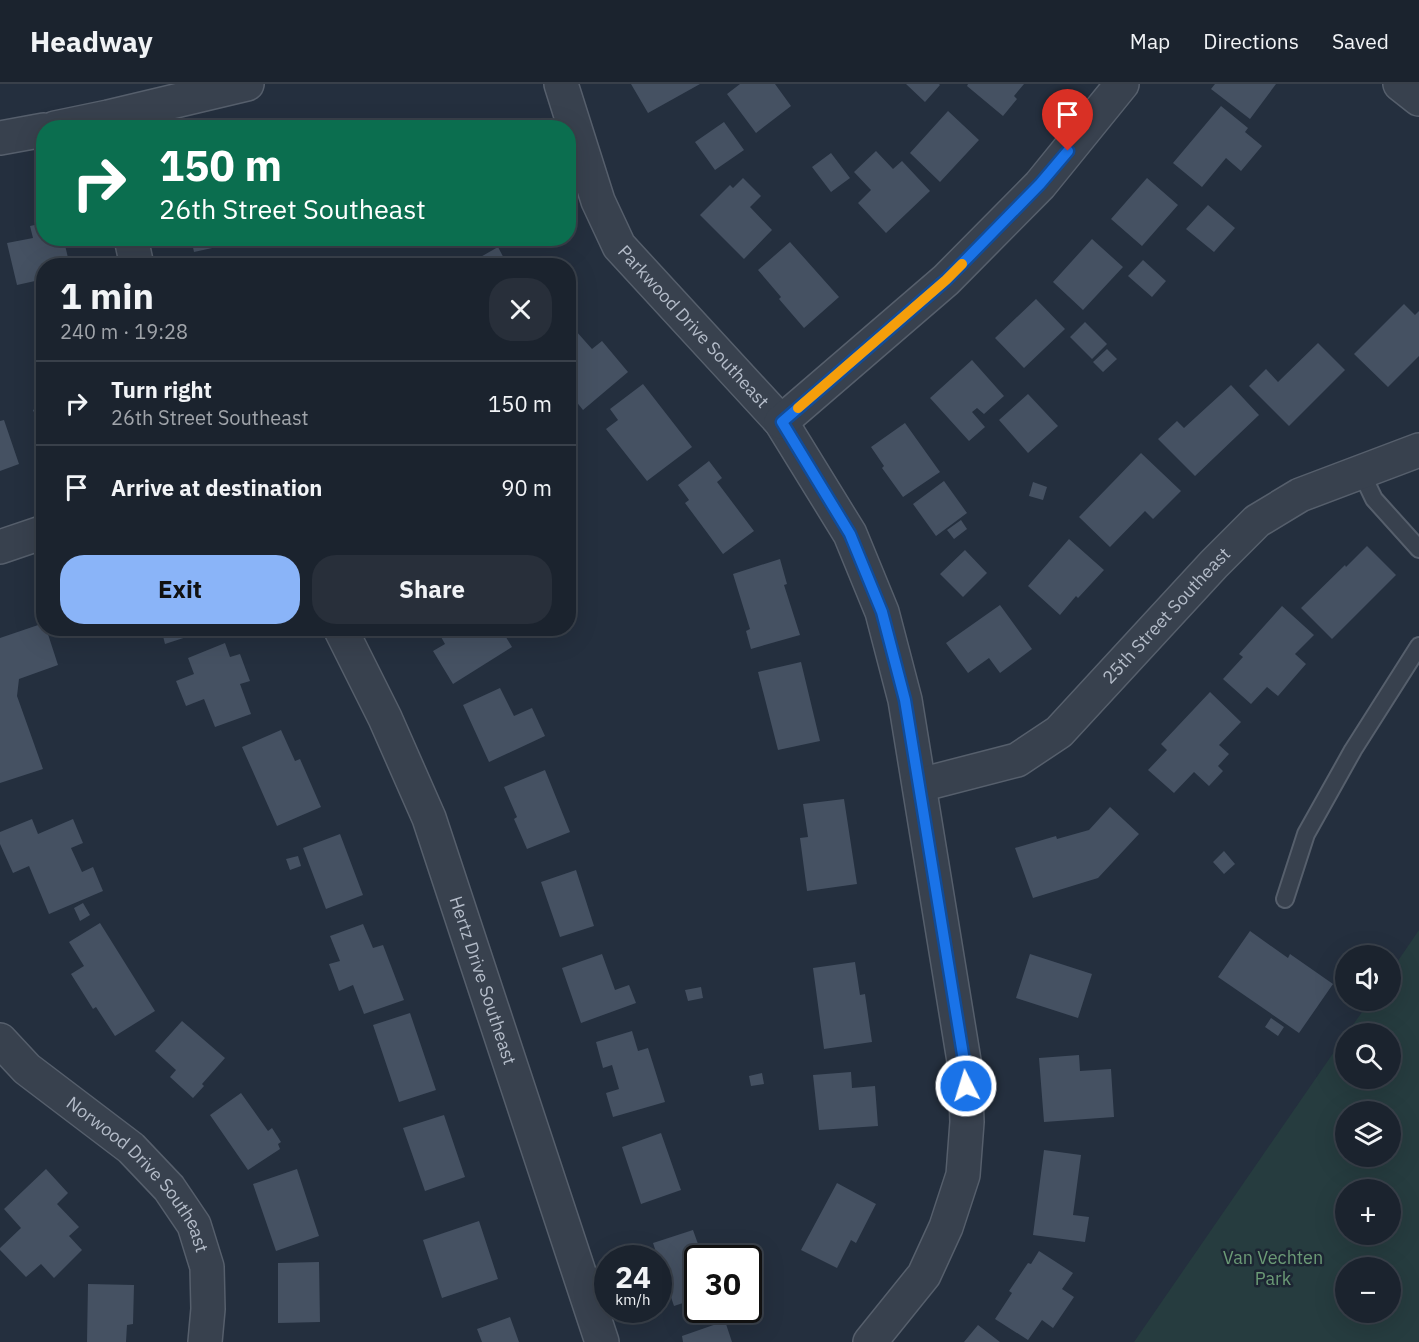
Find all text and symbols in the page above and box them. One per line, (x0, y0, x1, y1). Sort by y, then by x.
text: Headway (30, 23, 153, 60)
text: Map (1130, 27, 1170, 55)
text: Directions (1203, 27, 1299, 55)
text: Saved (1332, 27, 1389, 55)
pin (1042, 89, 1093, 151)
icon: arrive (1051, 98, 1084, 131)
text: 150 m (159, 138, 282, 193)
icon: right (60, 144, 138, 222)
text: 26th Street Southeast (159, 191, 426, 226)
street label: Parkwood Drive Southeast (613, 240, 774, 412)
text: 1 min (60, 272, 154, 319)
button: close (489, 278, 552, 341)
text: 240 m · 19:28 (60, 318, 188, 345)
text: Turn right (111, 375, 212, 404)
icon: right (60, 387, 93, 420)
text: 150 m (488, 389, 552, 418)
text: 26th Street Southeast (111, 404, 309, 431)
icon: arrive (60, 471, 93, 504)
text: Arrive at destination (111, 473, 322, 502)
text: 90 m (501, 473, 552, 502)
street label: 25th Street Southeast (1097, 542, 1235, 688)
button: Exit (60, 555, 300, 624)
button: Share (312, 555, 552, 624)
street label: Hertz Drive Southeast (445, 893, 522, 1068)
map controls (1335, 945, 1401, 1323)
button: sound (1335, 945, 1401, 1011)
button: search (1335, 1023, 1401, 1089)
position arrow (934, 1054, 998, 1118)
street label: Norwood Drive Southeast (62, 1091, 214, 1255)
button: layers (1335, 1101, 1401, 1167)
button: + (1335, 1179, 1401, 1245)
speed limit sign: 30 (684, 1245, 762, 1323)
park label: Van Vechten Park (1223, 1246, 1323, 1290)
text: 24 (615, 1257, 651, 1296)
button: − (1335, 1257, 1401, 1323)
text: km/h (615, 1290, 651, 1309)

